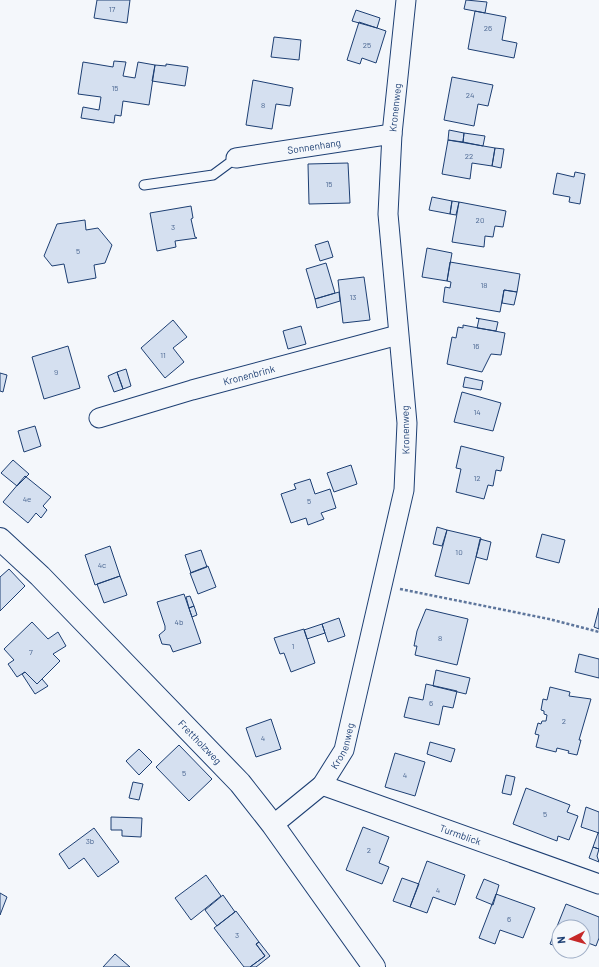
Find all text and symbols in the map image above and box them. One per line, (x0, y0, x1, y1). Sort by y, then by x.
house number: 17 (109, 4, 116, 14)
house number: 26 (484, 23, 492, 33)
house number: 25 (363, 40, 371, 50)
house number: 15 (112, 83, 118, 93)
street label: Kronenweg (386, 83, 403, 133)
house number: 24 (466, 90, 474, 100)
house number: 8 (261, 100, 265, 110)
street label: Sonnenhang (286, 136, 342, 156)
house number: 22 (465, 151, 473, 161)
house number: 15 (326, 179, 332, 189)
house number: 20 (476, 215, 484, 225)
house number: 3 (171, 222, 175, 232)
house number: 5 (76, 246, 80, 256)
house number: 18 (481, 280, 487, 290)
house number: 13 (350, 292, 356, 302)
house number: 16 (473, 341, 479, 351)
house number: 11 (160, 350, 166, 360)
street label: Kronenbrink (222, 362, 276, 387)
house number: 9 (54, 367, 58, 377)
street label: Kronenweg (399, 405, 411, 455)
house number: 14 (473, 407, 481, 417)
house number: 12 (473, 473, 481, 483)
house number: 4e (23, 494, 31, 504)
house number: 5 (307, 496, 311, 506)
house number: 10 (455, 547, 463, 557)
house number: 4c (98, 560, 106, 570)
house number: 4b (175, 617, 183, 627)
house number: 8 (438, 633, 442, 643)
house number: 1 (292, 641, 295, 651)
house number: 7 (29, 647, 33, 657)
house number: 6 (429, 698, 433, 708)
house number: 2 (562, 716, 566, 726)
street label: Frettholzweg (176, 717, 224, 766)
street label: Kronenweg (328, 722, 356, 771)
house number: 4 (261, 733, 265, 743)
house number: 5 (182, 768, 186, 778)
house number: 4 (403, 770, 407, 780)
house number: 5 (543, 809, 547, 819)
street label: Turmblick (438, 822, 483, 847)
house number: 3b (86, 836, 94, 846)
house number: 2 (367, 845, 371, 855)
house number: 4 (436, 885, 440, 895)
house number: 6 (507, 914, 511, 924)
north arrow (551, 919, 591, 959)
house number: 3 (235, 930, 239, 940)
text: N (554, 936, 567, 944)

